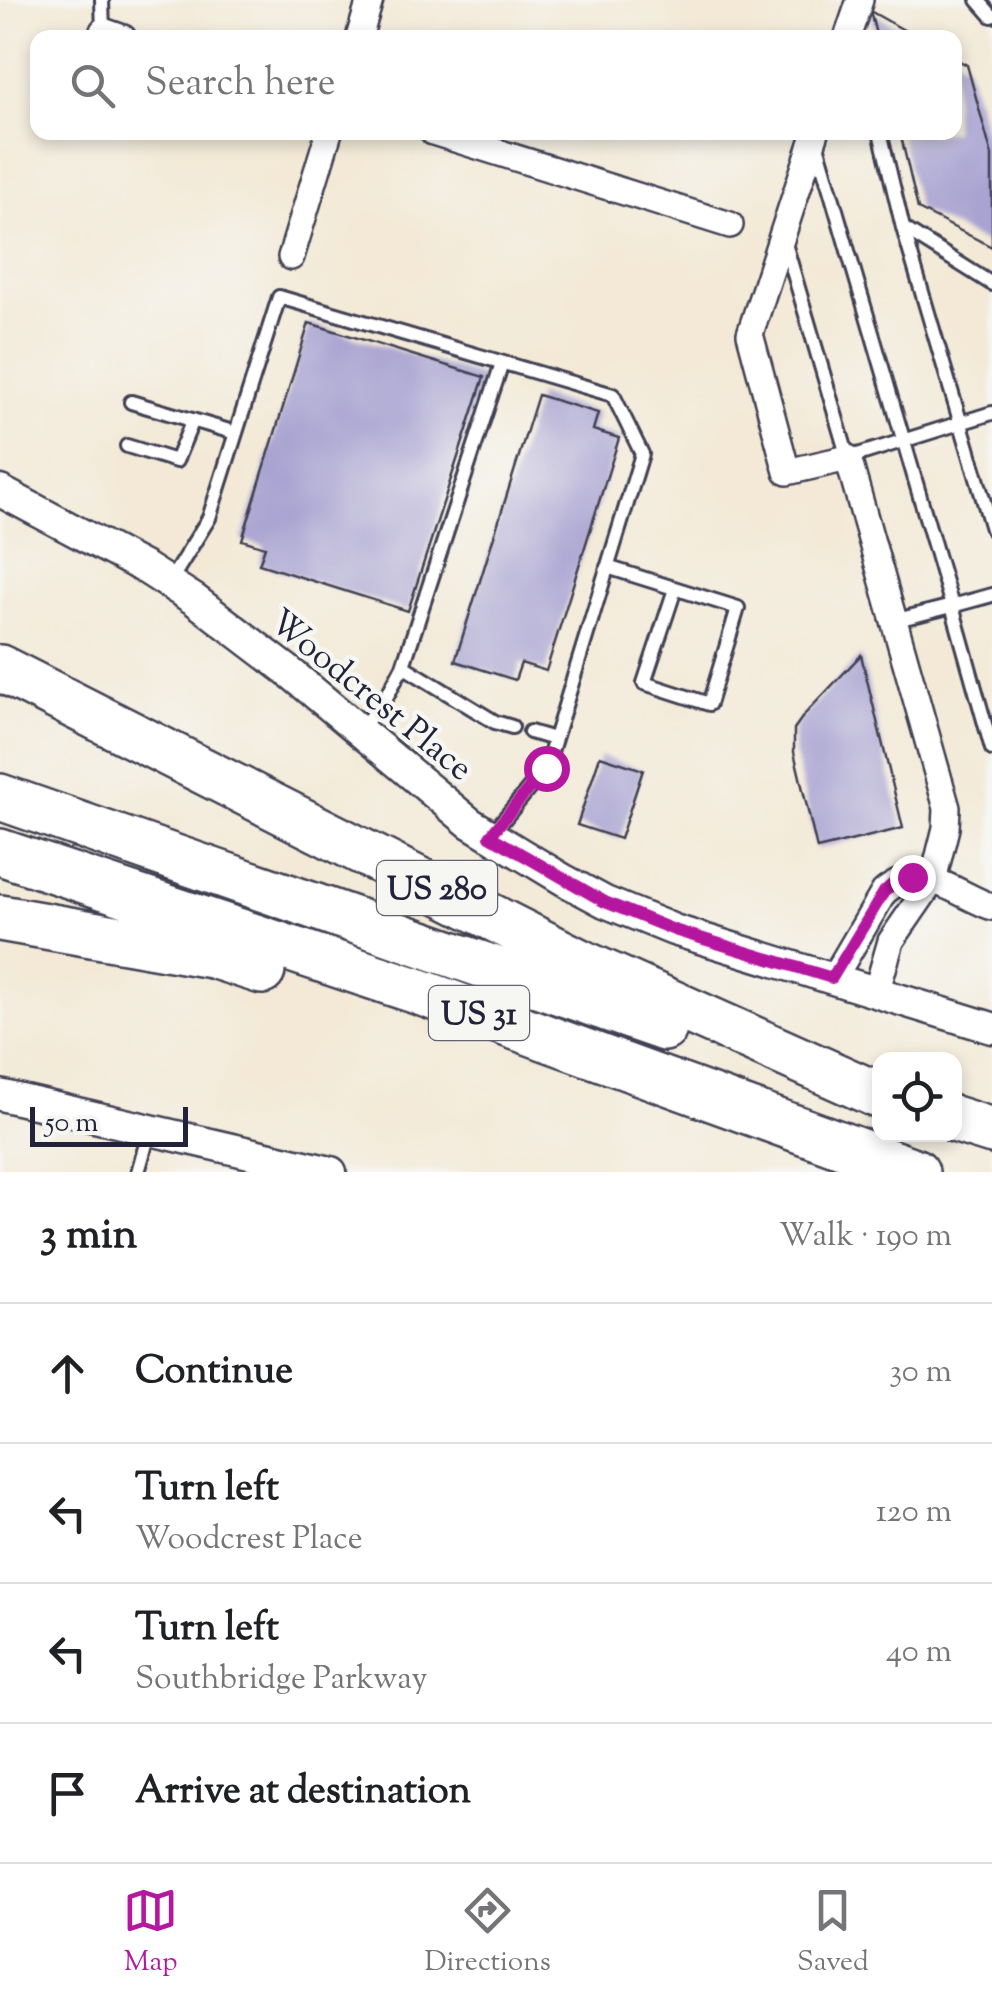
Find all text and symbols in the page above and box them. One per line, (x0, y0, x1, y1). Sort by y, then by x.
search box (30, 30, 962, 140)
icon: search (65, 58, 120, 113)
text: Search here (145, 58, 336, 112)
street label: Woodcrest Place (257, 599, 483, 795)
route start (524, 746, 570, 792)
route end (890, 855, 936, 901)
road number: US 280 (377, 861, 497, 915)
road number: US 31 (429, 986, 529, 1040)
map controls (872, 1052, 962, 1142)
button: locate (872, 1052, 962, 1142)
scale bar (30, 1102, 188, 1146)
text: 50 m (45, 1104, 99, 1144)
text: 3 min (40, 1207, 137, 1267)
text: Walk · 190 m (779, 1214, 952, 1260)
icon: ahead (40, 1346, 95, 1401)
text: Continue (135, 1346, 293, 1400)
text: 30 m (889, 1350, 952, 1396)
text: Turn left (135, 1463, 279, 1517)
icon: left (40, 1486, 95, 1541)
text: 120 m (876, 1490, 952, 1536)
text: Woodcrest Place (135, 1517, 363, 1563)
text: Turn left (135, 1603, 279, 1657)
icon: left (40, 1626, 95, 1681)
text: 40 m (886, 1630, 952, 1676)
text: Southbridge Parkway (135, 1657, 428, 1703)
icon: arrive (40, 1766, 95, 1821)
text: Arrive at destination (135, 1766, 471, 1820)
tab: Map (123, 1883, 178, 1983)
tab: Directions (424, 1883, 551, 1983)
tab: Saved (797, 1883, 869, 1983)

